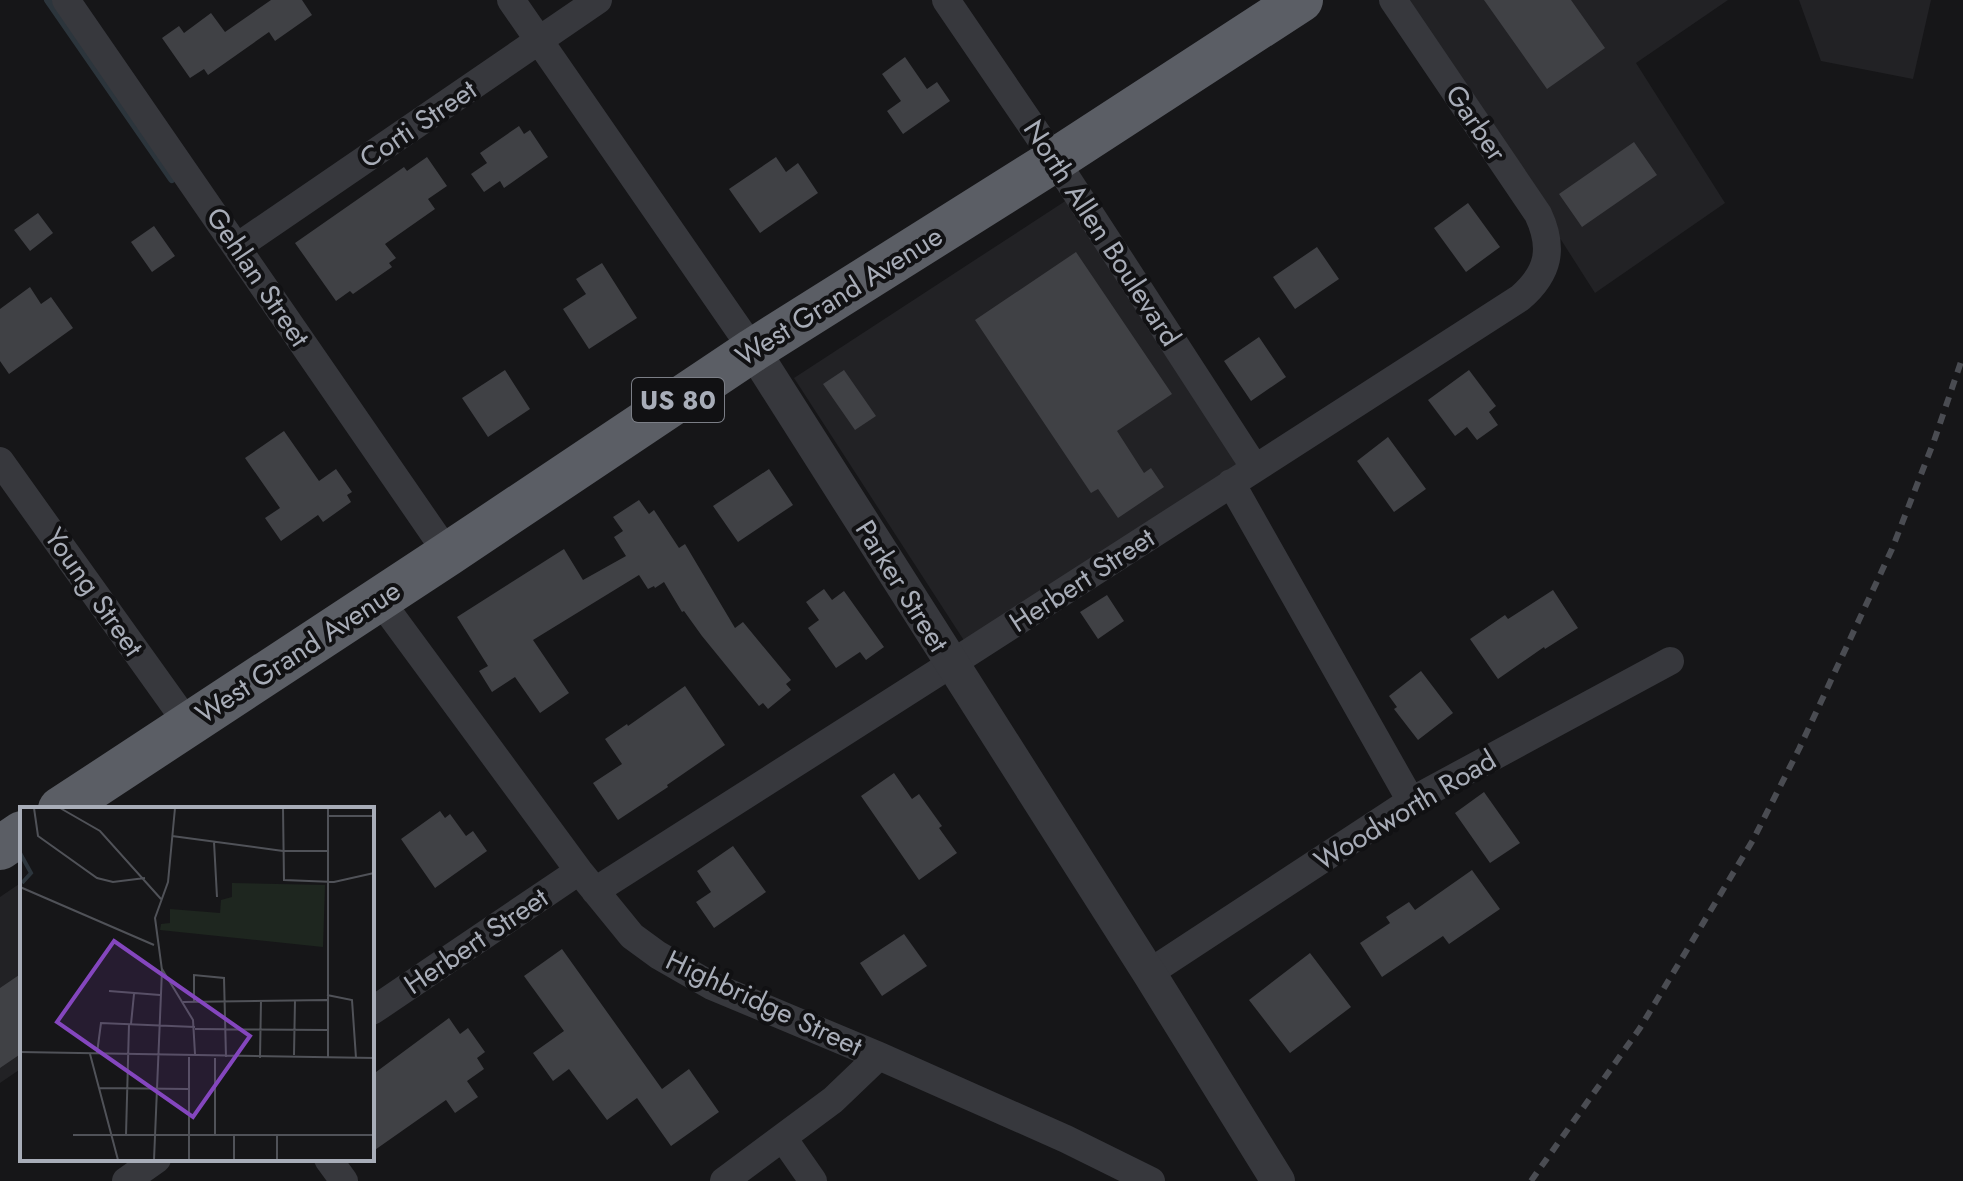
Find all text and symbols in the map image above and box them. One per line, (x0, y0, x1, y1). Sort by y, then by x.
street label: Corti Street (351, 70, 485, 178)
street label: Garber (1435, 76, 1517, 170)
street label: North Allen Boulevard (1013, 112, 1191, 354)
street label: Gehlan Street (196, 199, 320, 355)
street label: West Grand Avenue (727, 216, 951, 376)
road number: US 80 (632, 378, 724, 422)
street label: Parker Street (845, 512, 959, 660)
street label: Herbert Street (1001, 517, 1163, 642)
street label: Young Street (35, 519, 154, 665)
street label: West Grand Avenue (187, 570, 409, 734)
street label: Woodworth Road (1306, 739, 1504, 881)
inset map (20, 807, 374, 1161)
street label: Herbert Street (396, 877, 556, 1004)
street label: Highbridge Street (659, 940, 869, 1067)

